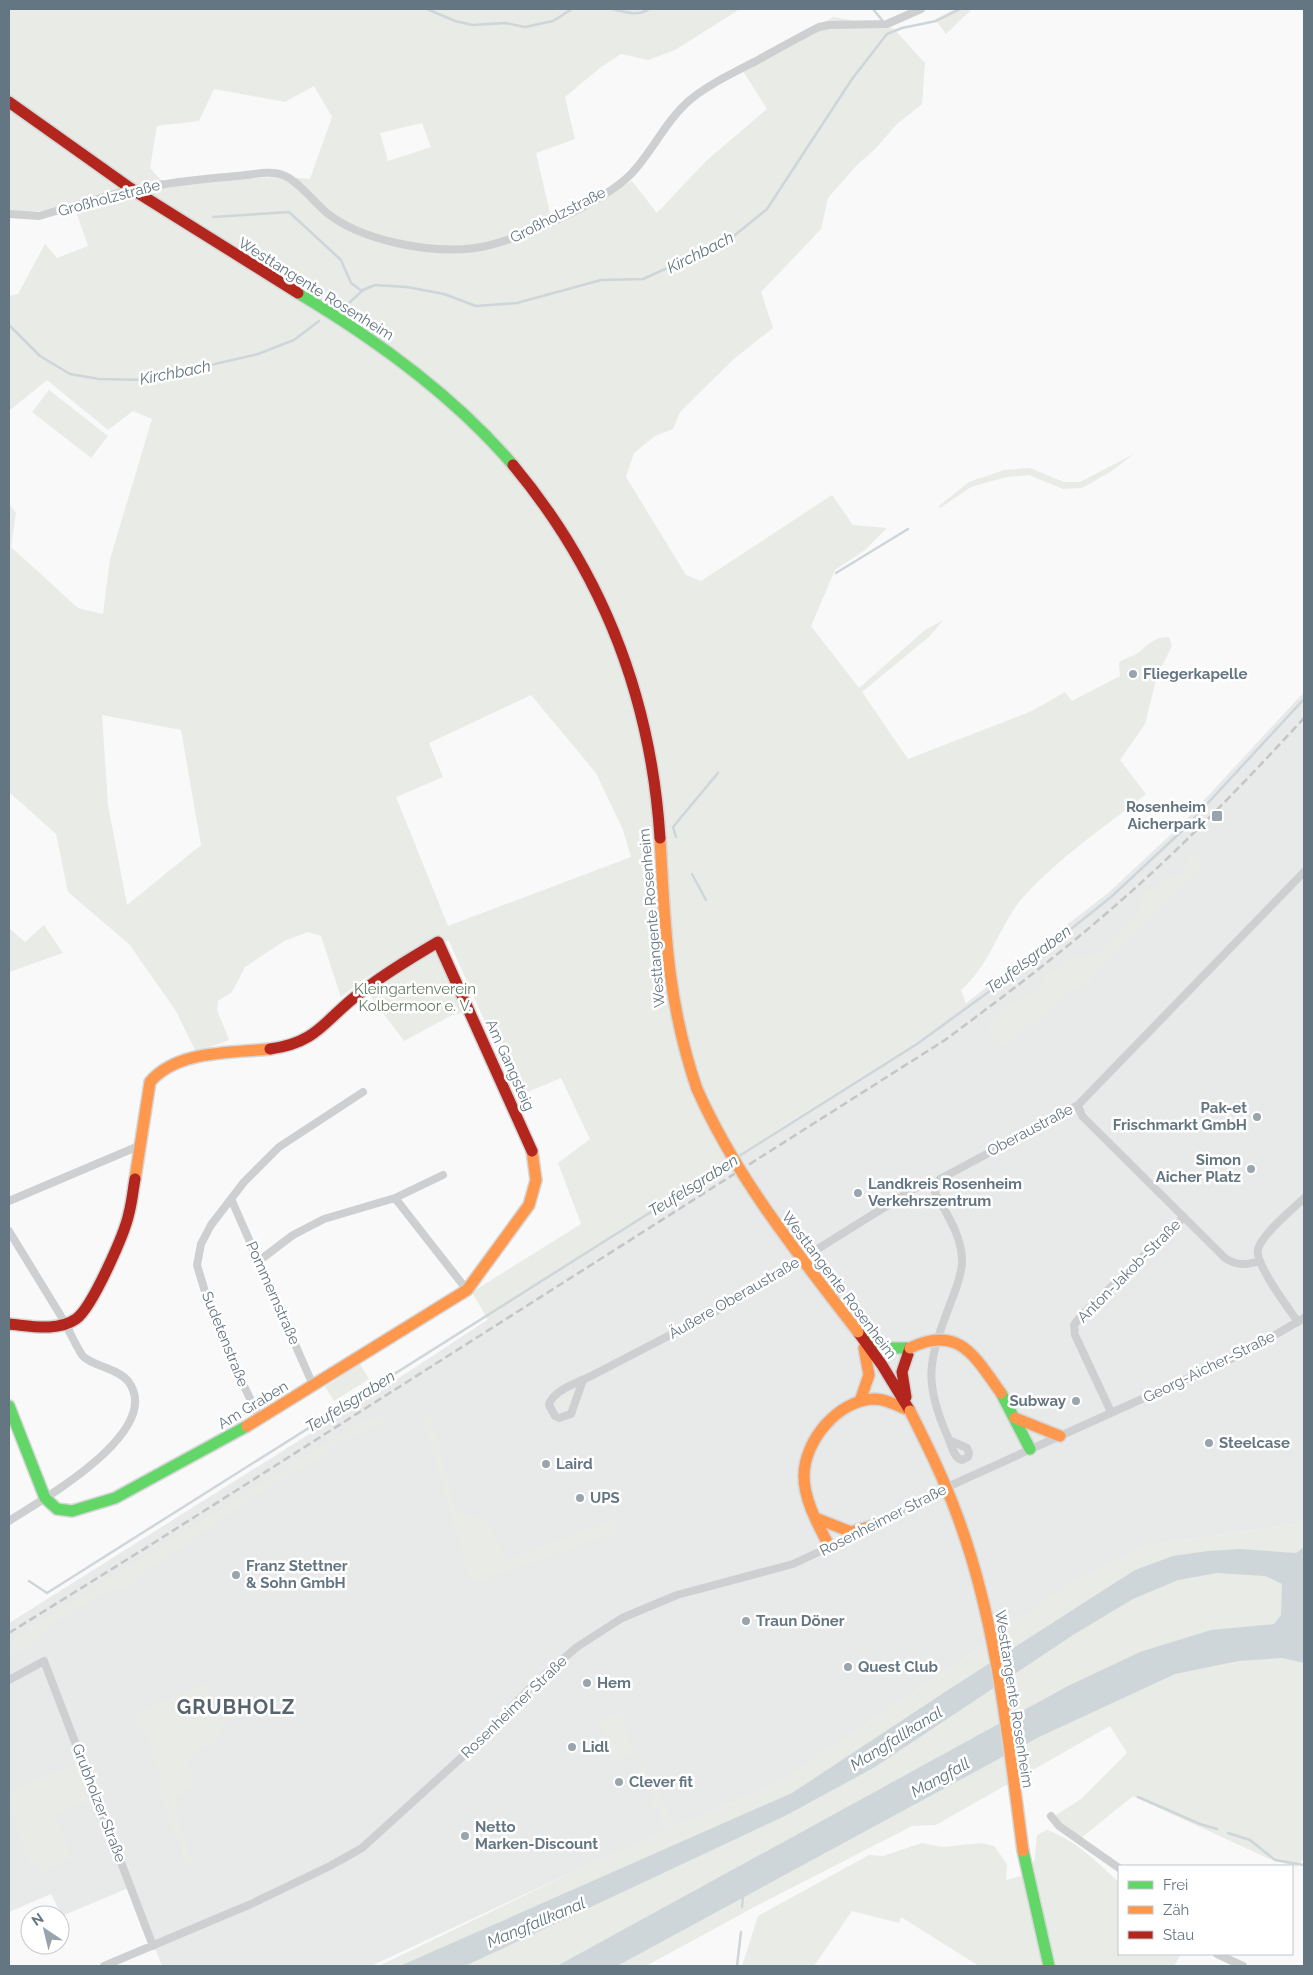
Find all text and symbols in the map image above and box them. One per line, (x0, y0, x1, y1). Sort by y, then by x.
street label: Großholzstraße (56, 176, 162, 220)
street label: Großholzstraße (507, 183, 609, 247)
water label: Kirchbach (664, 228, 737, 277)
street label: Westtangente Rosenheim (235, 234, 397, 344)
water label: Kirchbach (138, 356, 212, 389)
place label: Fliegerkapelle (1143, 665, 1247, 683)
marker: Fliegerkapelle (1127, 668, 1139, 680)
place label: Rosenheim Aicherpark (1126, 798, 1207, 833)
marker: Rosenheim Aicherpark (1210, 809, 1224, 823)
street label: Westtangente Rosenheim (635, 828, 669, 1008)
water label: Teufelsgraben (982, 921, 1075, 998)
park label: Kleingartenverein Kolbermoor e. V. (354, 980, 476, 1015)
street label: Am Gangsteig (482, 1016, 538, 1114)
place label: Pak-et Frischmarkt GmbH (1113, 1099, 1247, 1134)
street label: Oberaustraße (984, 1100, 1076, 1160)
marker: Pak-et Frischmarkt GmbH (1251, 1111, 1263, 1123)
water label: Teufelsgraben (645, 1150, 742, 1220)
place label: Simon Aicher Platz (1156, 1151, 1241, 1186)
marker: Simon Aicher Platz (1245, 1163, 1257, 1175)
place label: Landkreis Rosenheim Verkehrszentrum (868, 1175, 1022, 1210)
marker: Landkreis Rosenheim Verkehrszentrum (852, 1187, 864, 1199)
street label: Westtangente Rosenheim (778, 1208, 900, 1362)
street label: Anton-Jakob-Straße (1074, 1215, 1185, 1326)
street label: Pommernstraße (242, 1239, 304, 1348)
street label: Äußere Oberaustraße (665, 1252, 803, 1343)
street label: Sudetenstraße (198, 1289, 252, 1389)
street label: Georg-Aicher-Straße (1140, 1327, 1278, 1407)
water label: Teufelsgraben (302, 1366, 399, 1436)
street label: Am Graben (215, 1377, 291, 1433)
place label: Subway (1009, 1392, 1067, 1410)
marker: Subway (1070, 1395, 1082, 1407)
place label: Steelcase (1219, 1434, 1290, 1452)
marker: Steelcase (1203, 1437, 1215, 1449)
place label: Laird (556, 1455, 593, 1473)
marker: Laird (540, 1458, 552, 1470)
street label: Rosenheimer Straße (817, 1480, 950, 1560)
place label: UPS (590, 1489, 620, 1507)
marker: UPS (574, 1492, 586, 1504)
place label: Franz Stettner & Sohn GmbH (246, 1557, 348, 1592)
marker: Franz Stettner & Sohn GmbH (230, 1569, 242, 1581)
street label: Westtangente Rosenheim (991, 1609, 1037, 1789)
place label: Traun Döner (756, 1612, 845, 1630)
marker: Traun Döner (740, 1615, 752, 1627)
street label: Rosenheimer Straße (457, 1652, 571, 1762)
place label: Quest Club (858, 1658, 939, 1676)
marker: Quest Club (842, 1661, 854, 1673)
place label: Hem (597, 1674, 631, 1692)
marker: Hem (581, 1677, 593, 1689)
district label: GRUBHOLZ (177, 1695, 295, 1719)
water label: Mangfallkanal (847, 1703, 946, 1774)
place label: Lidl (582, 1738, 609, 1756)
street label: Grubholzer Straße (68, 1741, 130, 1865)
marker: Lidl (566, 1741, 578, 1753)
water label: Mangfall (908, 1754, 973, 1801)
place label: Clever fit (629, 1773, 693, 1791)
marker: Clever fit (613, 1776, 625, 1788)
place label: Netto Marken-Discount (475, 1818, 598, 1853)
marker: Netto Marken-Discount (459, 1830, 471, 1842)
legend (1118, 1865, 1293, 1955)
text: Frei (1163, 1876, 1188, 1894)
water label: Mangfallkanal (484, 1893, 588, 1952)
text: Zäh (1163, 1901, 1189, 1919)
north arrow (20, 1905, 70, 1955)
text: N (29, 1910, 47, 1929)
text: Stau (1163, 1926, 1194, 1944)

